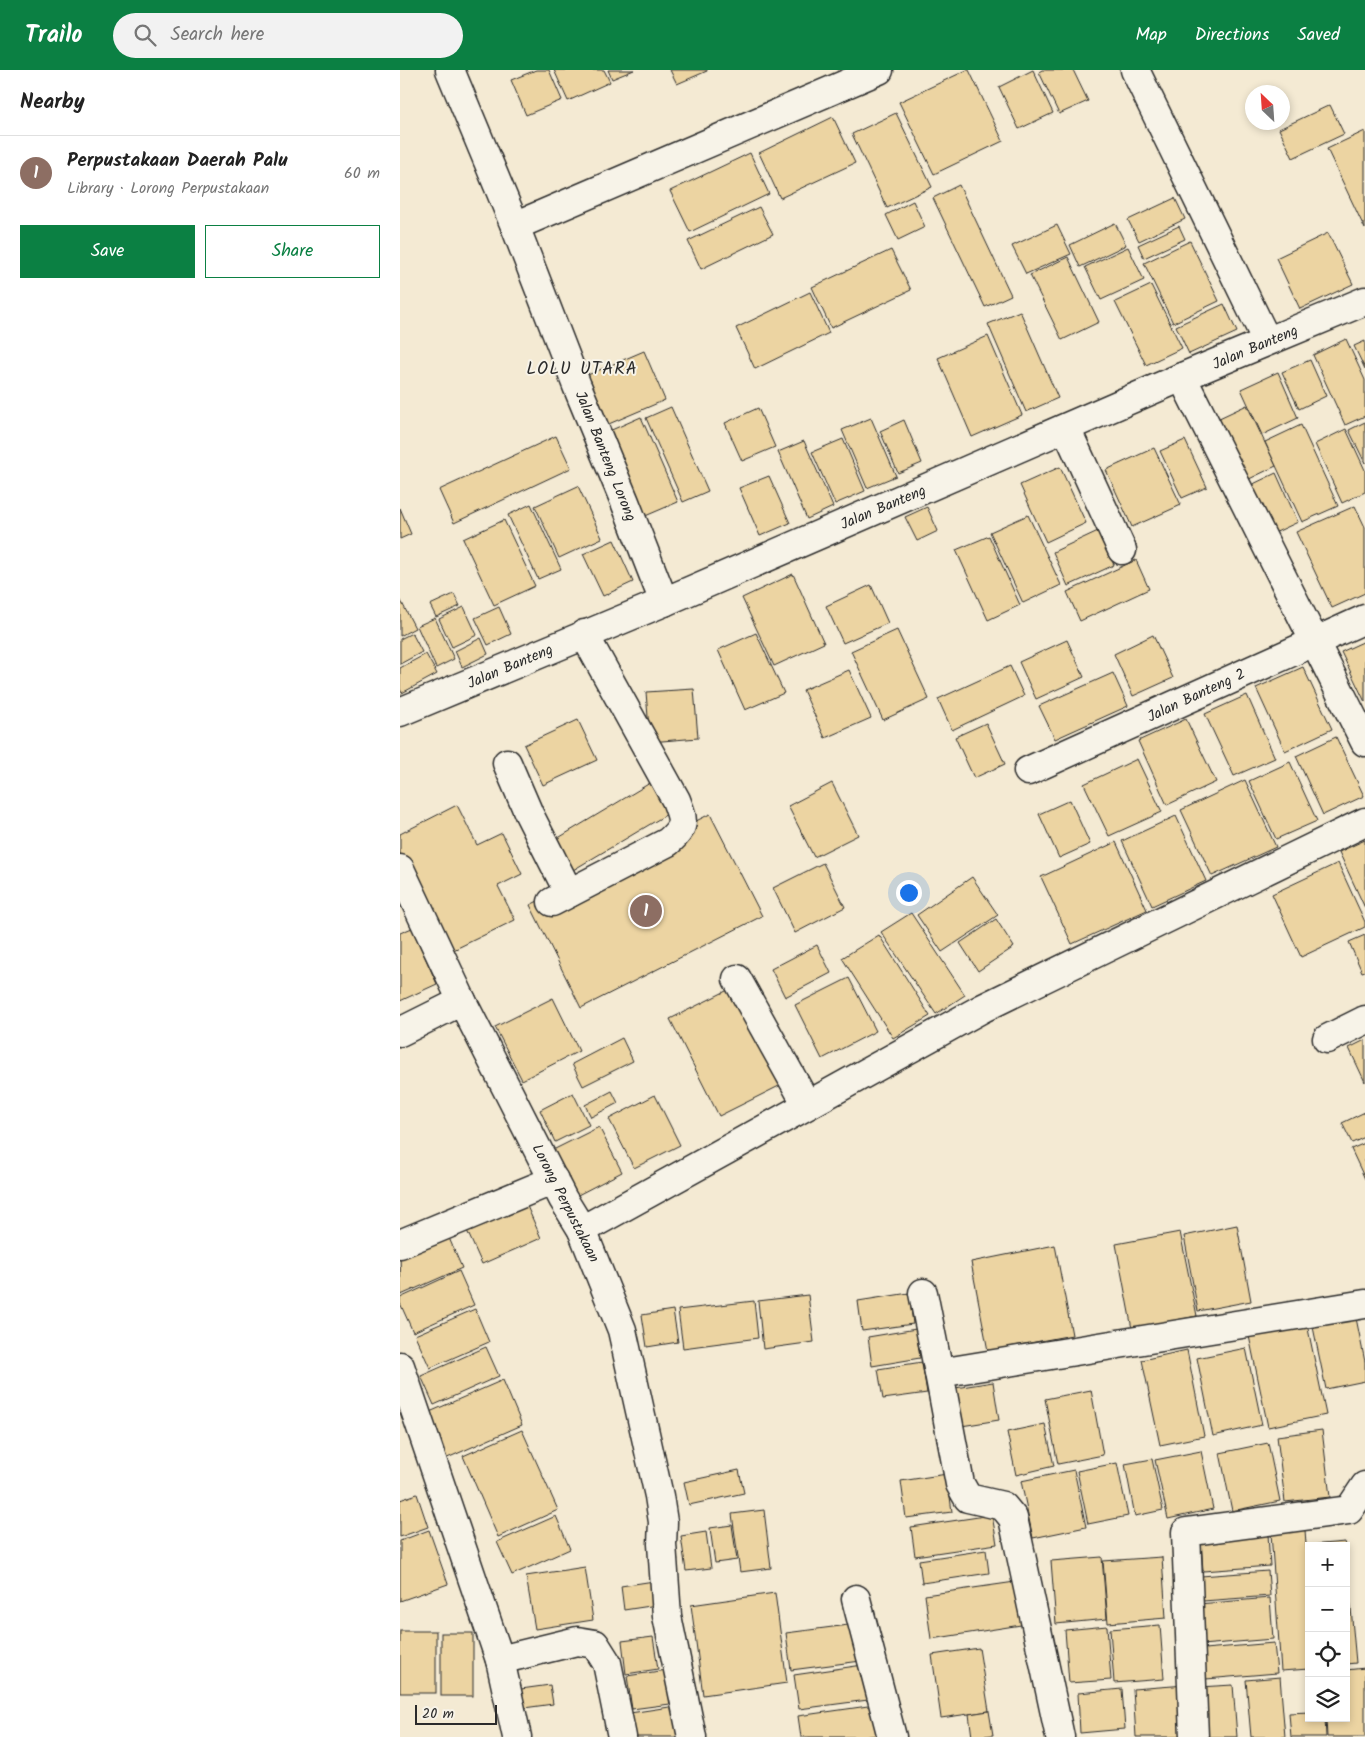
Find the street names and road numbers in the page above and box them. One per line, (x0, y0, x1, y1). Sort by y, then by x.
street label: Jalan Banteng (1209, 319, 1302, 377)
street label: Jalan Banteng Lorong (568, 387, 642, 525)
street label: Jalan Banteng (837, 479, 930, 537)
street label: Jalan Banteng (464, 638, 557, 696)
street label: Jalan Banteng 2 (1143, 663, 1249, 729)
street label: Lorong Perpustakaan (525, 1140, 605, 1267)

